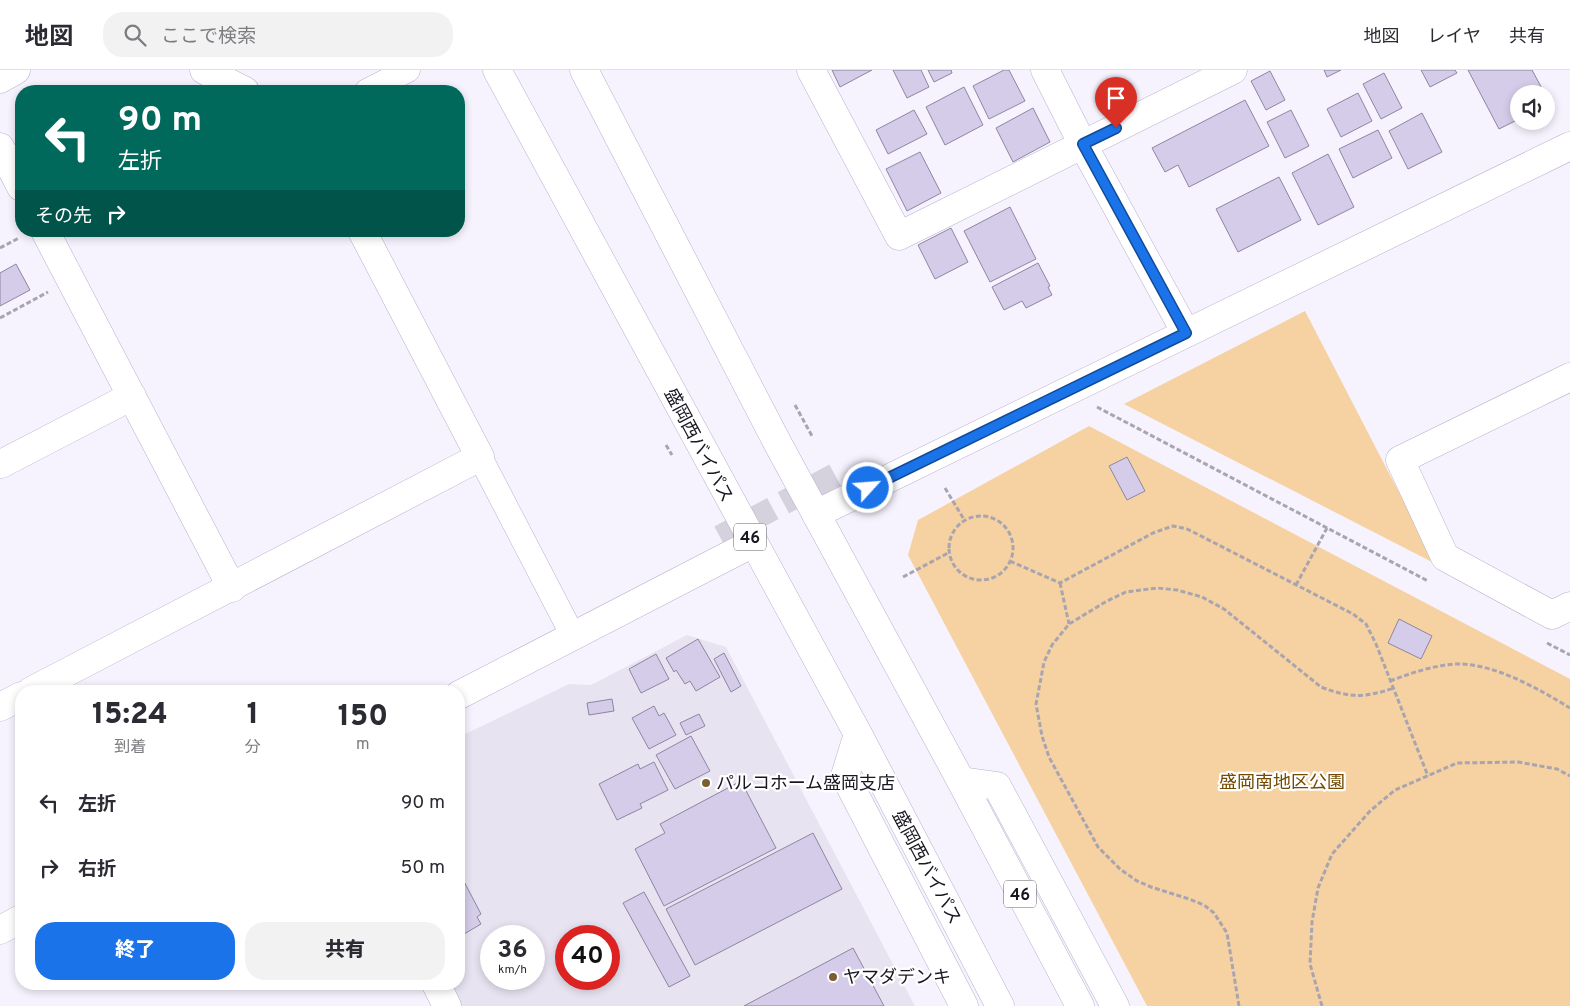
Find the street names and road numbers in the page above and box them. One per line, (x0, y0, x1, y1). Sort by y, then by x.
street label: 盛岡西バイパス (658, 385, 737, 507)
road number: 46 (734, 524, 766, 551)
street label: 盛岡西バイパス (886, 807, 965, 929)
road number: 46 (1004, 881, 1036, 908)

